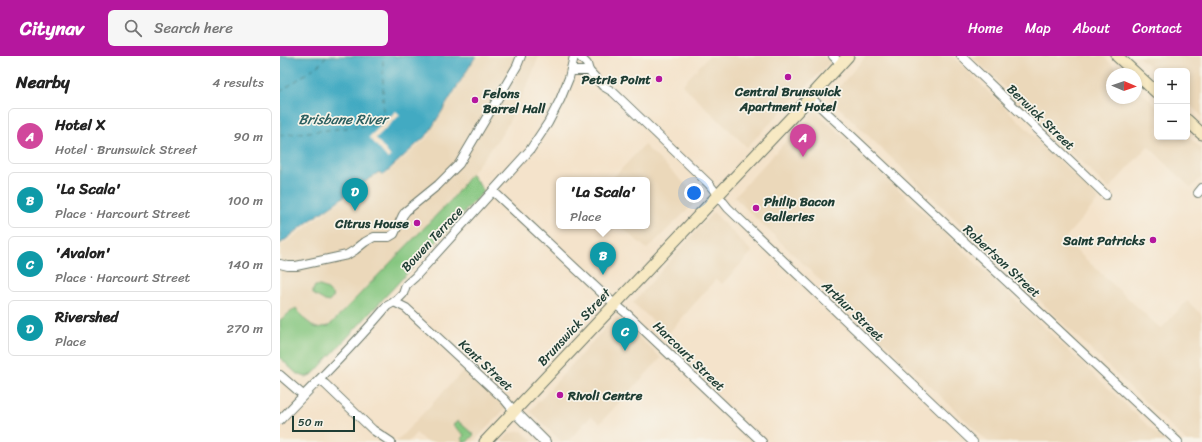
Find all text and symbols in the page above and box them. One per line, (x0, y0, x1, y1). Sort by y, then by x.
search box (108, 10, 388, 46)
text: Citynav (20, 12, 84, 45)
text: Search here (154, 15, 233, 41)
text: Home (968, 16, 1003, 41)
text: Map (1025, 16, 1051, 41)
text: About (1073, 16, 1110, 41)
text: Contact (1132, 16, 1182, 41)
icon: search (122, 17, 144, 39)
text: Nearby (16, 67, 70, 97)
place label: Petrie Point (581, 68, 651, 91)
north arrow (1106, 68, 1142, 104)
map controls (1154, 68, 1190, 140)
button: + (1154, 68, 1190, 104)
text: 4 results (212, 71, 264, 94)
marker: Central Brunswick Apartment Hotel (783, 72, 793, 82)
marker: Petrie Point (654, 74, 664, 84)
street label: Berwick Street (1001, 78, 1081, 156)
place label: Central Brunswick Apartment Hotel (734, 80, 842, 118)
place label: Felons Barrel Hall (482, 82, 547, 120)
marker: Felons Barrel Hall (470, 95, 480, 105)
button: − (1154, 104, 1190, 140)
water label: Brisbane River (298, 107, 390, 132)
text: Hotel X (55, 112, 106, 138)
pin: A (790, 124, 816, 157)
text: A (26, 125, 34, 148)
text: 90 m (233, 125, 263, 148)
text: Hotel · Brunswick Street (55, 138, 197, 161)
text: 'La Scala' (55, 176, 121, 202)
popup (556, 177, 650, 229)
pin: D (342, 178, 368, 211)
text: 'La Scala' (570, 179, 636, 205)
your location (684, 183, 704, 203)
text: B (26, 189, 34, 212)
text: 100 m (228, 189, 263, 212)
place label: Philip Bacon Galleries (763, 190, 836, 228)
street label: Bowen Terrace (395, 200, 469, 277)
text: Place · Harcourt Street (55, 202, 190, 225)
marker: Philip Bacon Galleries (751, 203, 761, 213)
text: Place (570, 205, 601, 228)
place label: Citrus House (334, 212, 409, 235)
marker: Citrus House (412, 218, 422, 228)
street label: Robertson Street (958, 219, 1046, 304)
place label: Saint Patricks (1062, 229, 1146, 252)
marker: Saint Patricks (1148, 235, 1158, 245)
text: 'Avalon' (55, 240, 111, 266)
pin: B (590, 242, 616, 275)
text: C (26, 253, 34, 276)
text: 140 m (228, 253, 263, 276)
text: Place · Harcourt Street (55, 266, 190, 289)
street label: Arthur Street (816, 274, 890, 347)
street label: Brunswick Street (532, 282, 617, 371)
text: Rivershed (55, 304, 118, 330)
street label: Harcourt Street (647, 315, 731, 397)
text: D (26, 317, 34, 340)
text: 270 m (226, 317, 263, 340)
pin: C (612, 318, 638, 351)
text: Place (55, 330, 86, 353)
street label: Kent Street (453, 333, 519, 397)
place label: Rivoli Centre (567, 384, 643, 407)
marker: Rivoli Centre (555, 390, 565, 400)
text: 50 m (298, 413, 323, 432)
scale bar (292, 414, 355, 433)

